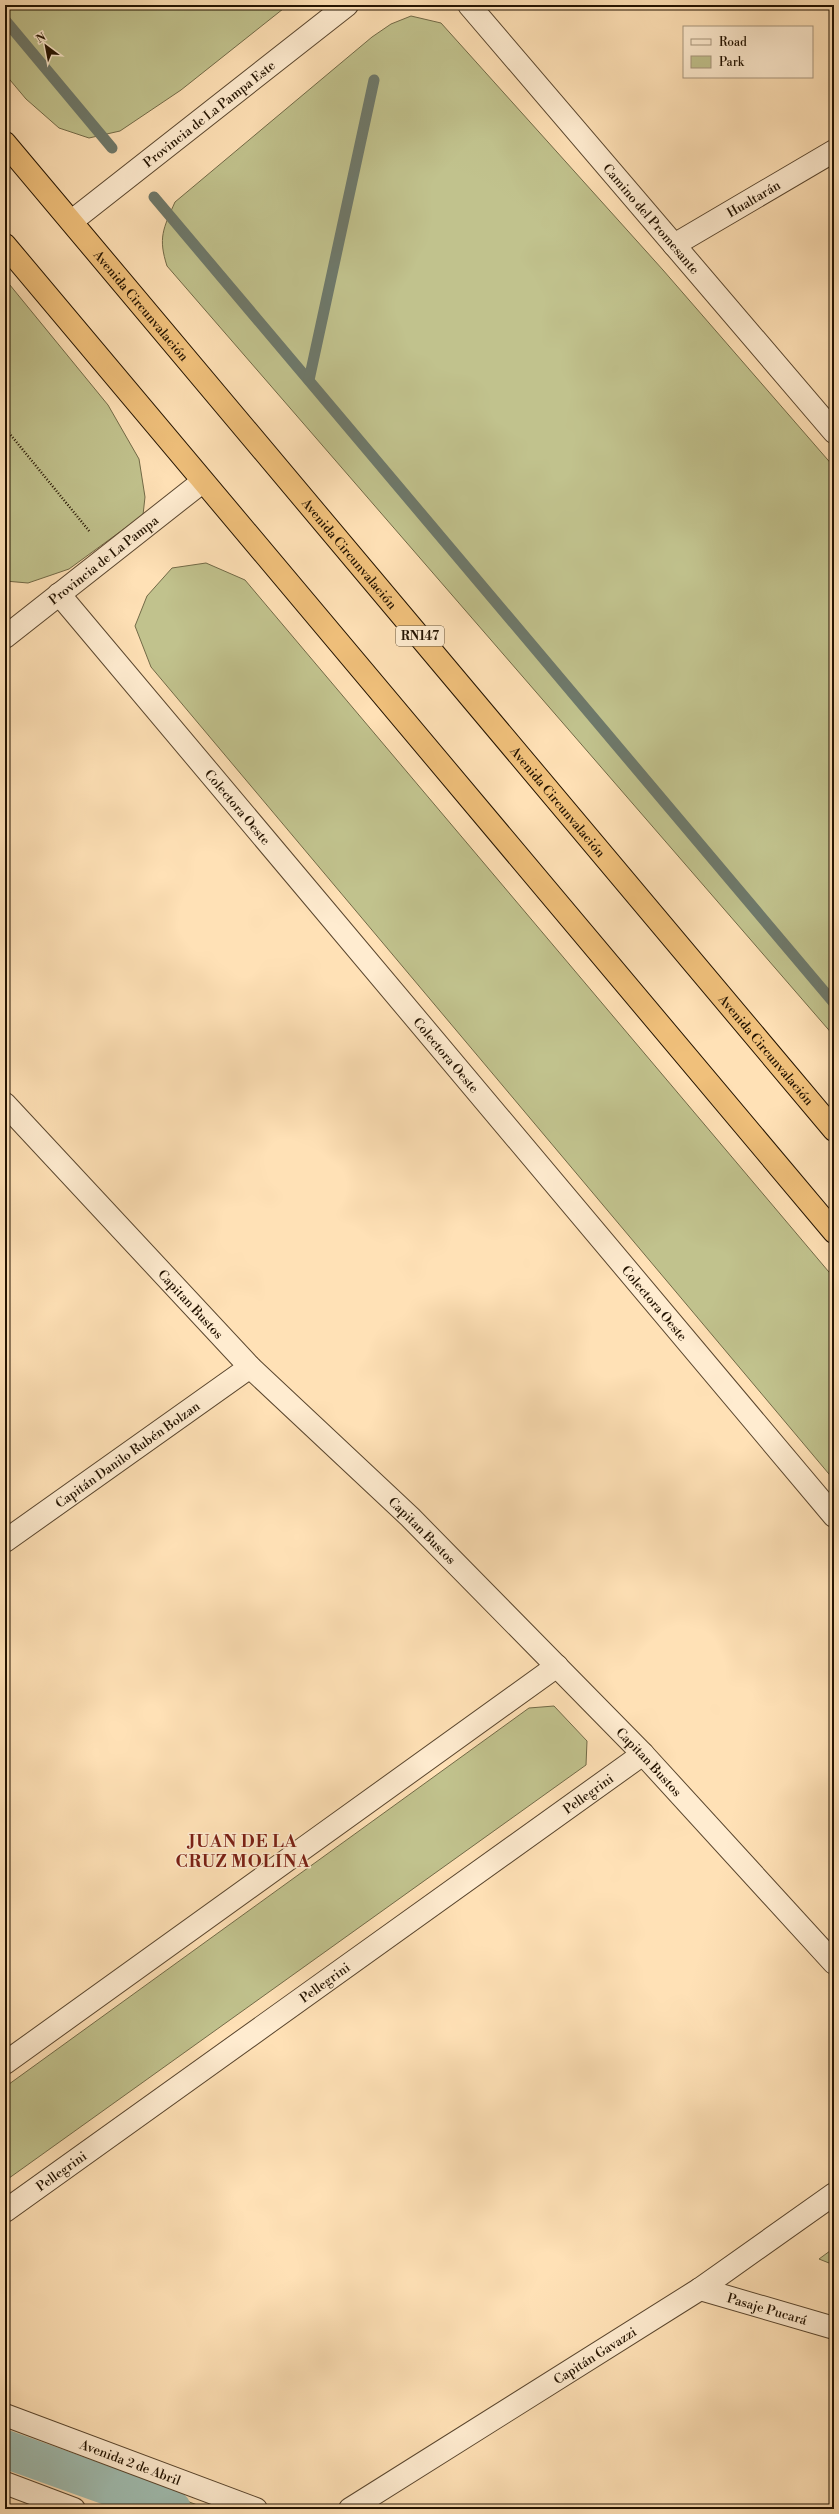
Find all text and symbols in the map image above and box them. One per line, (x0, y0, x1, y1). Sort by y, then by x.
north arrow (26, 26, 66, 66)
legend (683, 26, 813, 78)
text: N (34, 30, 49, 47)
text: Road (719, 35, 747, 50)
text: Park (719, 55, 745, 70)
street label: Provincia de La Pampa Este (140, 57, 279, 171)
street label: Camino del Promesante (599, 161, 703, 278)
street label: Hualtarán (724, 177, 784, 221)
street label: Avenida Circunvalación (89, 247, 192, 365)
street label: Avenida Circunvalación (297, 495, 400, 613)
street label: Provincia de La Pampa (46, 512, 162, 608)
road number: RN147 (396, 626, 444, 646)
street label: Avenida Circunvalación (506, 743, 609, 861)
street label: Colectora Oeste (201, 767, 274, 849)
street label: Avenida Circunvalación (714, 991, 817, 1109)
street label: Colectora Oeste (409, 1015, 482, 1097)
street label: Colectora Oeste (618, 1263, 691, 1345)
street label: Capitan Bustos (154, 1266, 227, 1343)
street label: Capitán Danilo Rubén Bolzan (53, 1398, 203, 1512)
street label: Capitan Bustos (385, 1494, 459, 1568)
street label: Capitan Bustos (612, 1724, 685, 1800)
street label: Pellegrini (560, 1771, 617, 1818)
district label: JUAN DE LA CRUZ MOLINA (176, 1831, 310, 1873)
street label: Pellegrini (297, 1960, 353, 2006)
street label: Pellegrini (33, 2148, 90, 2195)
street label: Pasaje Pucará (725, 2290, 809, 2329)
street label: Capitán Gavazzi (551, 2324, 640, 2388)
street label: Avenida 2 de Abril (76, 2436, 183, 2489)

